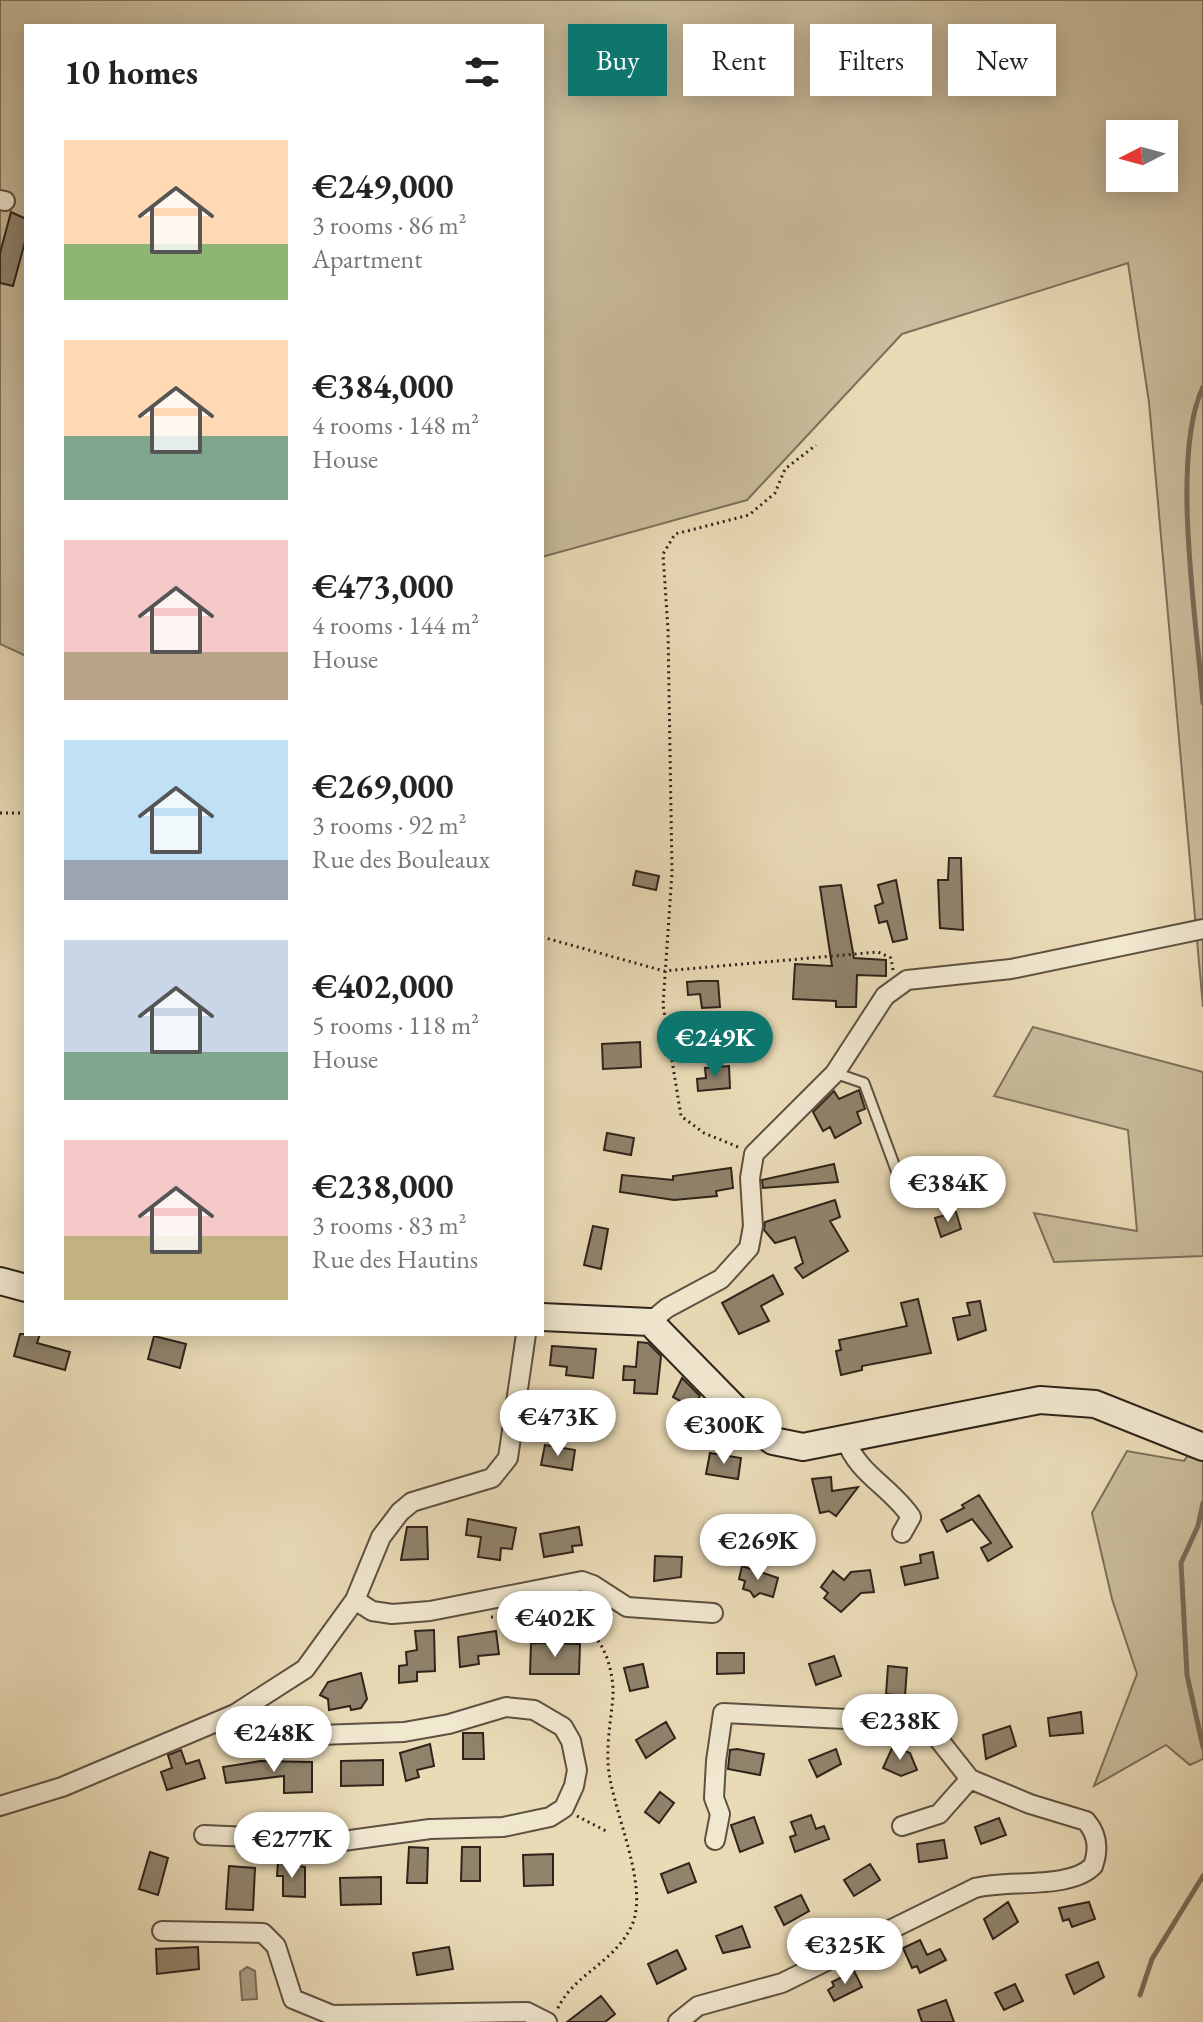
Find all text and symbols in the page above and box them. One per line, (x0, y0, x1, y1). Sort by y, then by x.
chip: Buy (568, 24, 667, 96)
chip: Rent (683, 24, 794, 96)
chip: Filters (810, 24, 932, 96)
chip: New (948, 24, 1056, 96)
text: 10 homes (64, 50, 198, 94)
icon: filters (460, 50, 504, 94)
north arrow (1106, 120, 1178, 192)
map controls (1106, 120, 1178, 192)
text: €249,000 (312, 164, 453, 208)
icon: home (128, 172, 224, 268)
text: 3 rooms · 86 m² (312, 208, 467, 242)
text: Apartment (312, 242, 422, 276)
text: €384,000 (312, 364, 453, 408)
icon: home (128, 372, 224, 468)
text: 4 rooms · 148 m² (312, 408, 479, 442)
text: House (312, 442, 378, 476)
text: €473,000 (312, 564, 453, 608)
icon: home (128, 572, 224, 668)
text: 4 rooms · 144 m² (312, 608, 479, 642)
text: House (312, 642, 378, 676)
text: €269,000 (312, 764, 453, 808)
icon: home (128, 772, 224, 868)
text: 3 rooms · 92 m² (312, 808, 467, 842)
text: Rue des Bouleaux (312, 842, 490, 876)
text: €402,000 (312, 964, 453, 1008)
icon: home (128, 972, 224, 1068)
text: 5 rooms · 118 m² (312, 1008, 479, 1042)
pin: €249K (659, 1011, 771, 1079)
text: €249K (675, 1020, 755, 1054)
text: House (312, 1042, 378, 1076)
pin: €384K (892, 1156, 1004, 1224)
text: €238,000 (312, 1164, 453, 1208)
text: €384K (908, 1165, 988, 1199)
icon: home (128, 1172, 224, 1268)
text: 3 rooms · 83 m² (312, 1208, 467, 1242)
text: Rue des Hautins (312, 1242, 478, 1276)
pin: €473K (502, 1390, 614, 1458)
pin: €300K (668, 1398, 780, 1466)
text: €473K (518, 1399, 598, 1433)
text: €300K (684, 1407, 764, 1441)
pin: €269K (702, 1514, 814, 1582)
text: €269K (718, 1523, 798, 1557)
pin: €402K (499, 1591, 611, 1659)
text: €402K (515, 1600, 595, 1634)
pin: €238K (844, 1694, 956, 1762)
text: €238K (860, 1703, 940, 1737)
pin: €248K (218, 1706, 330, 1774)
text: €248K (234, 1715, 314, 1749)
pin: €277K (236, 1812, 348, 1880)
text: €277K (252, 1821, 332, 1855)
pin: €325K (789, 1918, 901, 1986)
text: €325K (805, 1927, 885, 1961)

